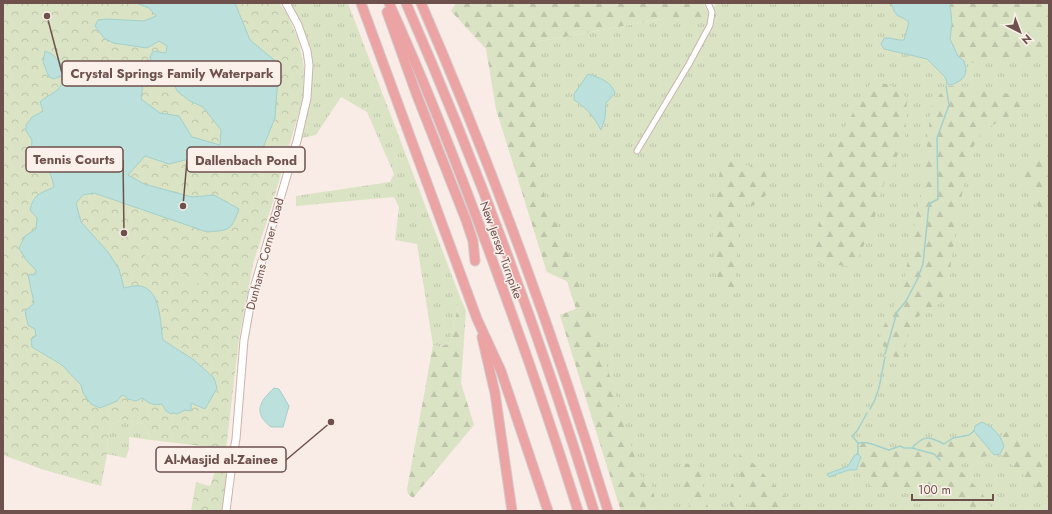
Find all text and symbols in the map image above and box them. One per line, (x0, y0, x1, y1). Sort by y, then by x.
north arrow (1000, 12, 1040, 52)
text: N (1018, 31, 1035, 48)
callout: Crystal Springs Family Waterpark (62, 61, 281, 86)
text: Crystal Springs Family Waterpark (71, 64, 274, 83)
callout: Tennis Courts (26, 147, 123, 172)
callout: Dallenbach Pond (187, 147, 305, 172)
text: Tennis Courts (33, 150, 115, 169)
text: Dallenbach Pond (195, 151, 297, 170)
street label: Dunhams Corner Road (241, 196, 289, 312)
street label: New Jersey Turnpike (475, 199, 527, 301)
callout: Al-Masjid al-Zainee (156, 447, 286, 472)
text: Al-Masjid al-Zainee (163, 450, 279, 469)
scale bar (912, 476, 993, 502)
text: 100 m (918, 481, 951, 499)

